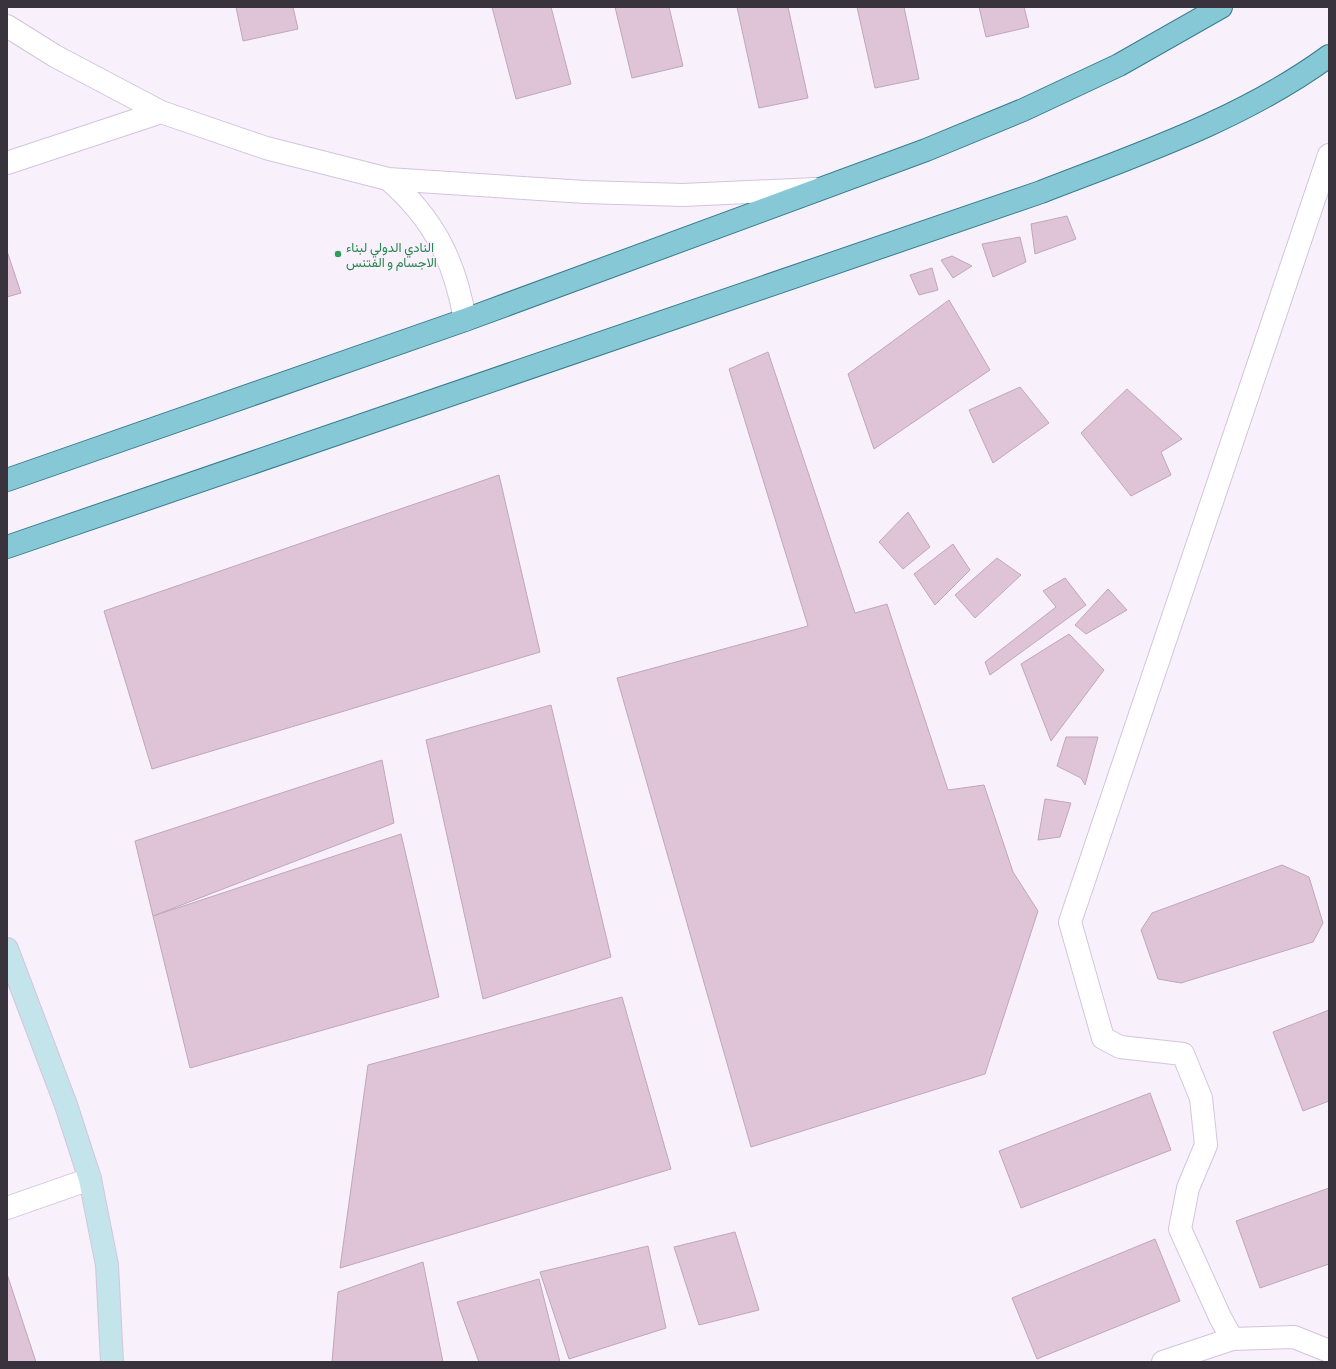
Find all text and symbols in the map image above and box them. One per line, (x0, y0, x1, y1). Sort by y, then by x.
place label: النادي الدولي لبناء الاجسام و الفتنس (346, 239, 437, 271)
marker: النادي الدولي لبناء الاجسام و الفتنس (333, 249, 343, 259)

